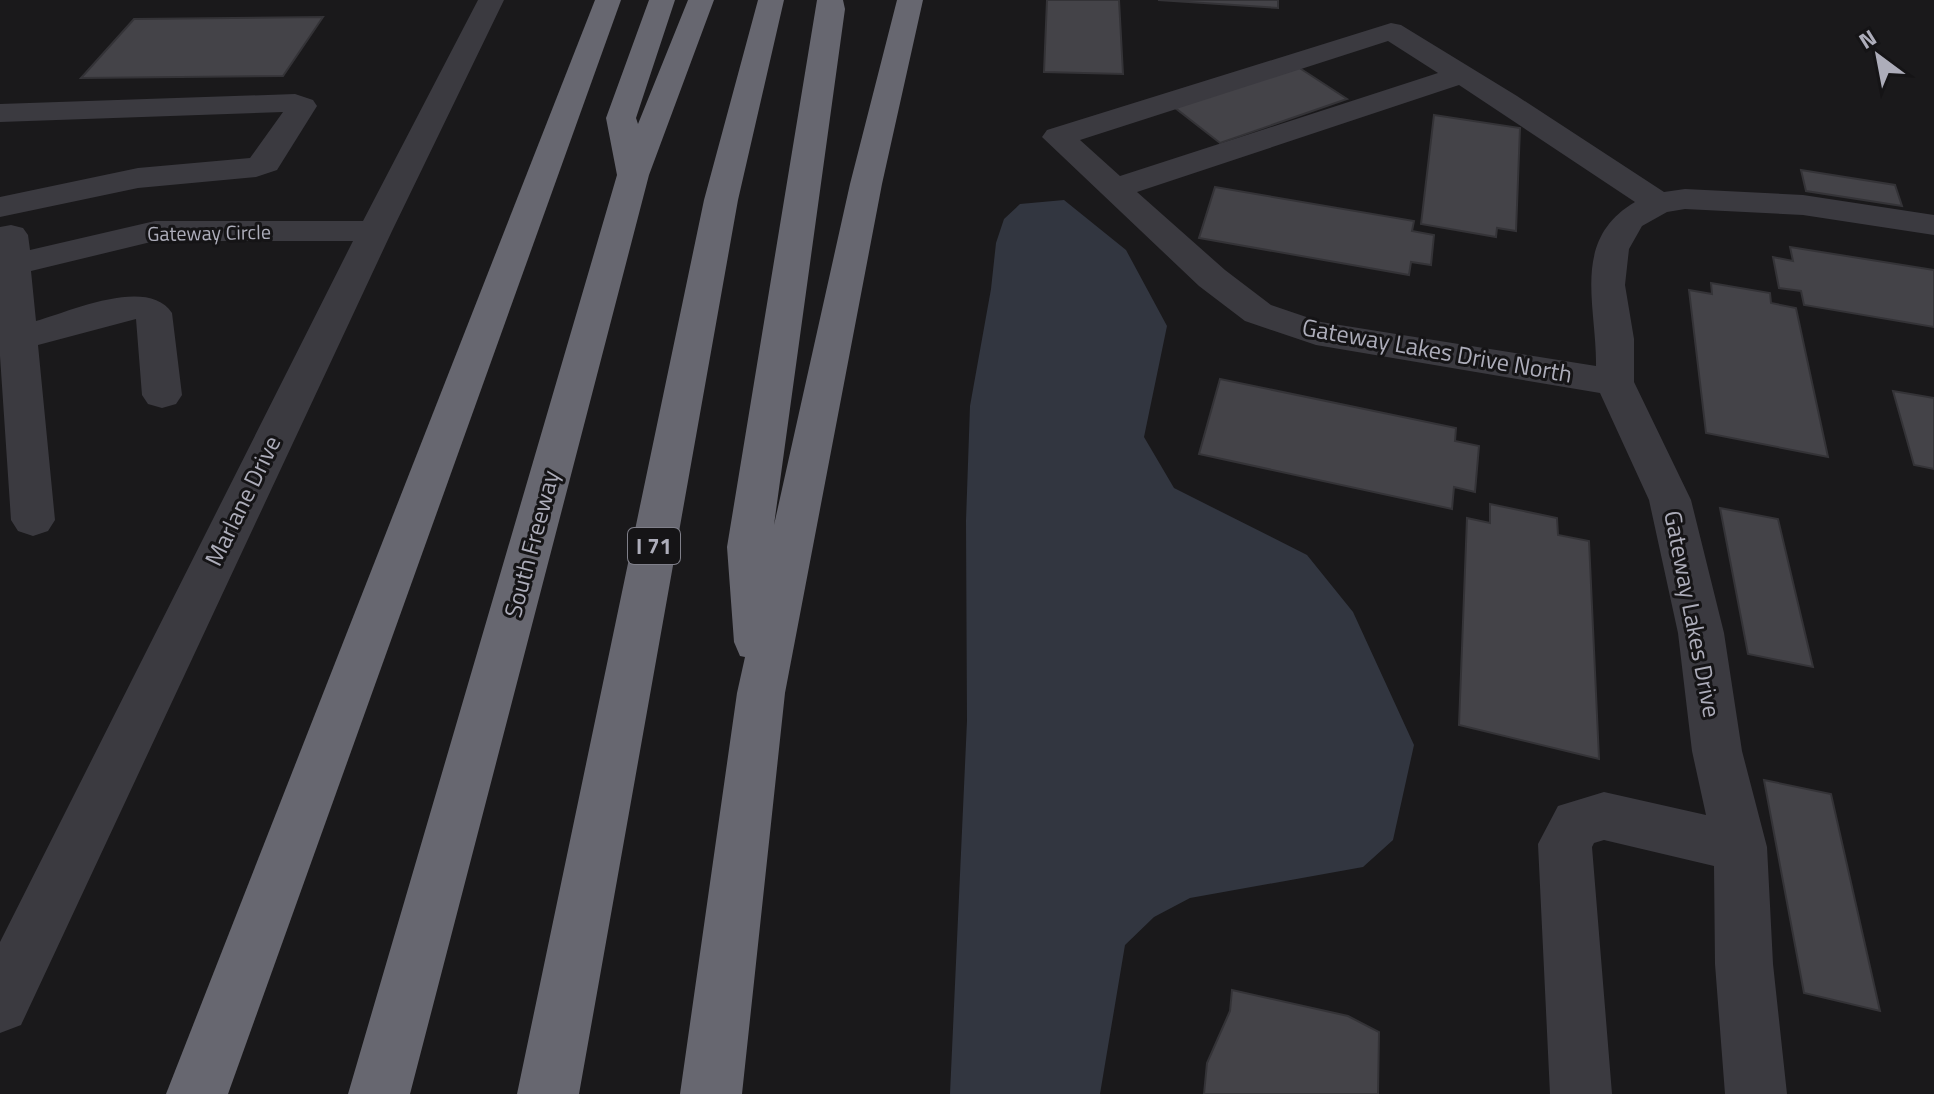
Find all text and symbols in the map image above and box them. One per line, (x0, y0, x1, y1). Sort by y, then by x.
north arrow (1838, 16, 1918, 96)
text: N (1852, 21, 1883, 57)
street label: Gateway Circle (147, 216, 271, 249)
street label: Gateway Lakes Drive North (1299, 309, 1575, 391)
street label: Marlane Drive (195, 429, 289, 572)
street label: South Freeway (494, 466, 568, 621)
street label: Gateway Lakes Drive (1655, 507, 1731, 720)
road number: I 71 (628, 528, 680, 564)

